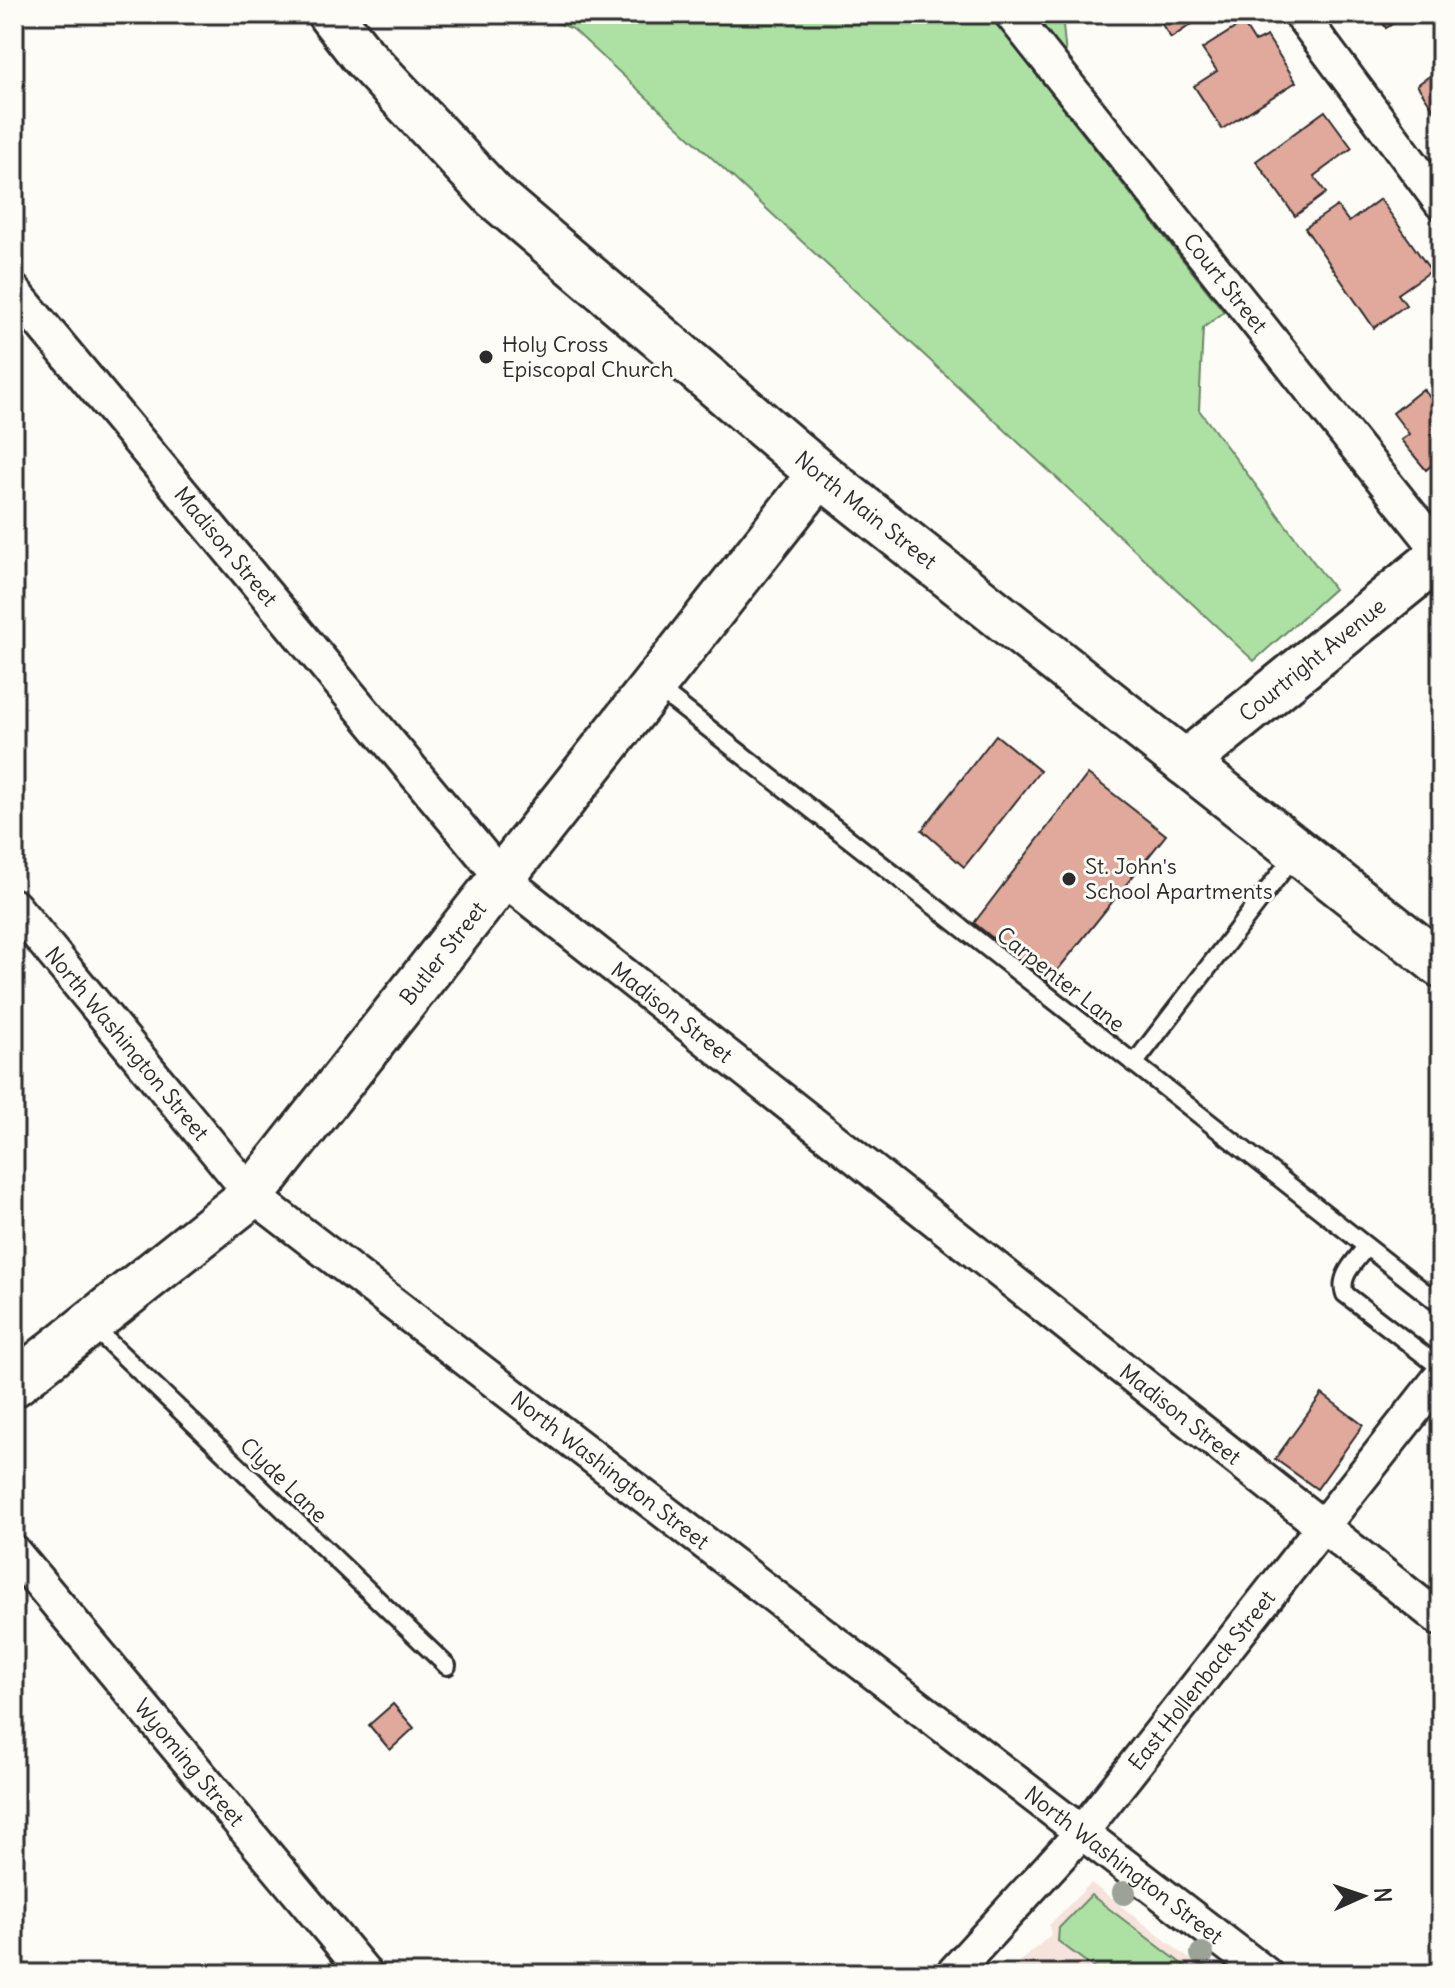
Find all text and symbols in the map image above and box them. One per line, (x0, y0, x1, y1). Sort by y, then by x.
street label: Court Street (1177, 227, 1274, 339)
place label: Holy Cross Episcopal Church (502, 330, 674, 383)
marker: Holy Cross Episcopal Church (477, 348, 495, 366)
street label: North Main Street (789, 445, 943, 575)
street label: Madison Street (168, 481, 284, 612)
street label: Courtright Avenue (1233, 592, 1391, 728)
place label: St. John's School Apartments (1085, 852, 1273, 905)
marker: St. John's School Apartments (1060, 870, 1078, 888)
street label: Butler Street (393, 895, 492, 1011)
street label: Carpenter Lane (991, 920, 1131, 1038)
street label: North Washington Street (39, 941, 215, 1146)
street label: Madison Street (606, 956, 738, 1069)
street label: Madison Street (1114, 1357, 1247, 1471)
street label: North Washington Street (505, 1385, 715, 1555)
street label: Clyde Lane (234, 1431, 334, 1529)
street label: East Hollenback Street (1122, 1584, 1281, 1776)
street label: Wyoming Street (128, 1693, 251, 1832)
street label: North Washington Street (1019, 1780, 1229, 1950)
north arrow (1323, 1856, 1403, 1936)
text: N (1369, 1887, 1397, 1903)

